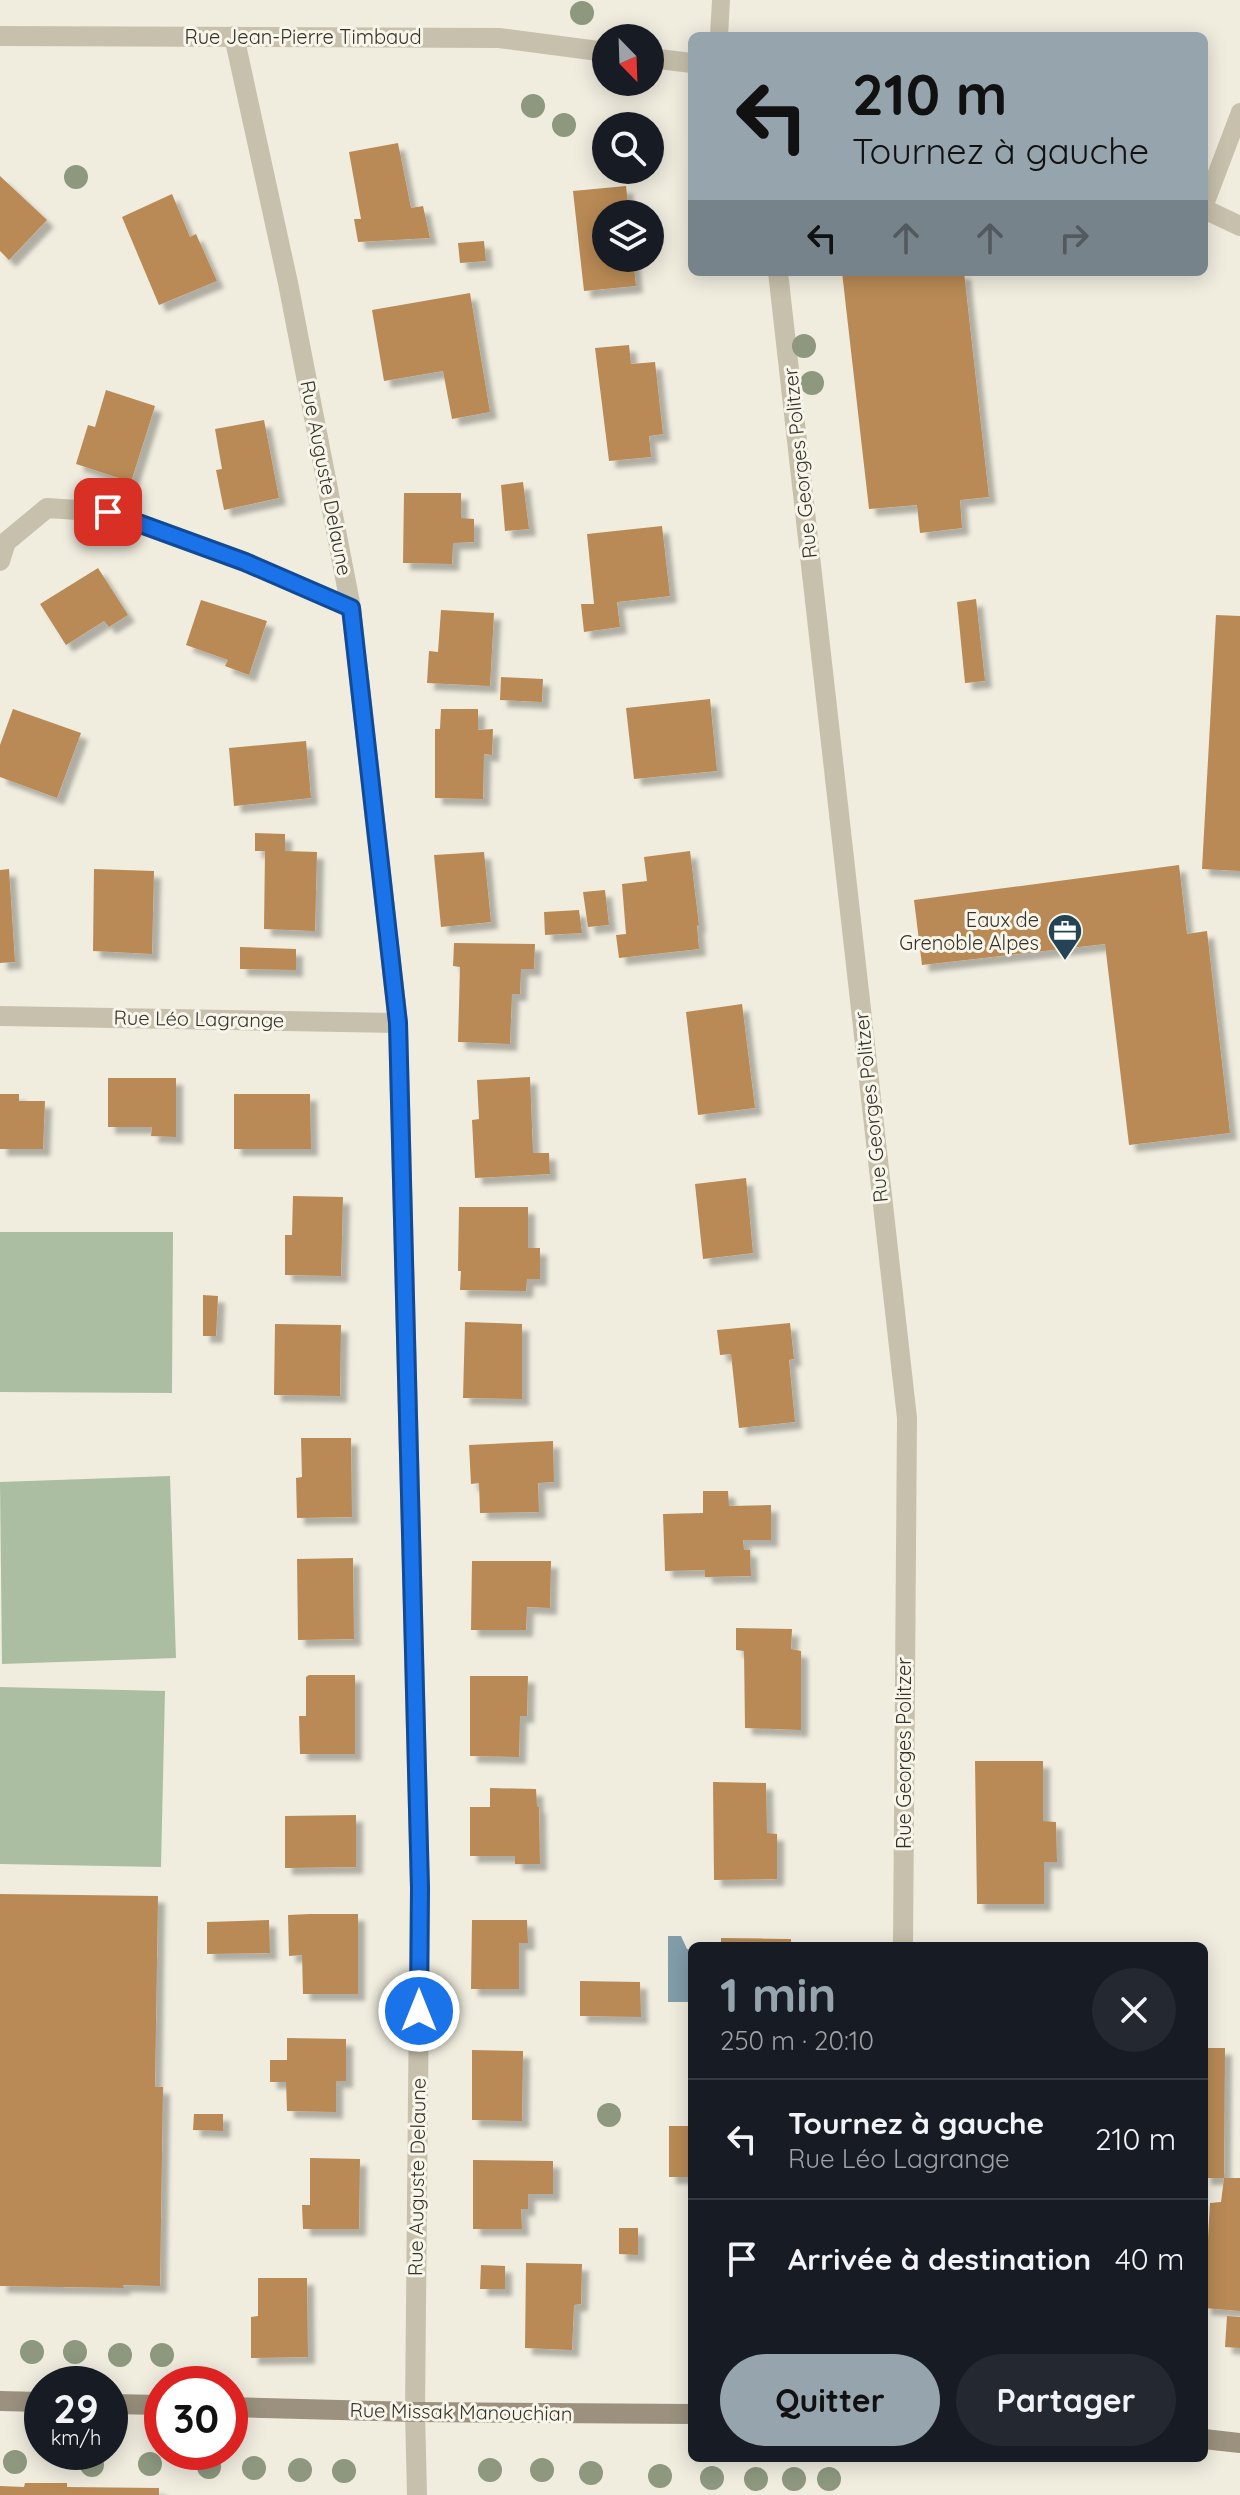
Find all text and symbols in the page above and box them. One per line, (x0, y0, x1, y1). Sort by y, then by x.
street label: Rue Jean-Pierre Timbaud (185, 24, 422, 49)
north arrow (592, 24, 664, 96)
map controls (592, 24, 664, 272)
text: 210 m (852, 59, 1007, 129)
icon: left (720, 64, 824, 168)
button: search (592, 112, 664, 184)
text: Tournez à gauche (852, 128, 1149, 173)
button: layers (592, 200, 664, 272)
icon: left (800, 216, 844, 260)
icon: ahead (884, 216, 928, 260)
icon: ahead (968, 216, 1012, 260)
icon: right (1052, 216, 1096, 260)
street label: Rue Georges Politzer (777, 366, 822, 560)
street label: Rue Auguste Delaune (295, 378, 358, 578)
pin (74, 478, 142, 546)
icon: arrive (86, 490, 130, 534)
place label: Eaux de Grenoble Alpes (899, 907, 1039, 955)
office icon: Eaux de Grenoble Alpes (1046, 912, 1084, 962)
street label: Rue Léo Lagrange (114, 1005, 285, 1032)
street label: Rue Georges Politzer (848, 1010, 893, 1204)
street label: Rue Georges Politzer (891, 1657, 916, 1849)
text: 1 min (720, 1964, 836, 2024)
button: close (1092, 1968, 1176, 2052)
position arrow (377, 1969, 461, 2053)
text: 250 m · 20:10 (720, 2024, 874, 2057)
street label: Rue Auguste Delaune (402, 2078, 431, 2276)
text: Tournez à gauche (788, 2104, 1044, 2142)
icon: left (720, 2117, 764, 2161)
text: 210 m (1095, 2120, 1176, 2158)
text: Rue Léo Lagrange (788, 2142, 1010, 2175)
icon: arrive (720, 2237, 764, 2281)
text: Arrivée à destination (788, 2240, 1091, 2278)
text: 40 m (1115, 2240, 1184, 2278)
button: Quitter (720, 2354, 940, 2446)
button: Partager (956, 2354, 1176, 2446)
speed limit sign: 30 (144, 2366, 248, 2470)
text: 29 (53, 2383, 99, 2433)
street label: Rue Missak Manouchian (349, 2397, 573, 2426)
text: km/h (51, 2425, 101, 2450)

